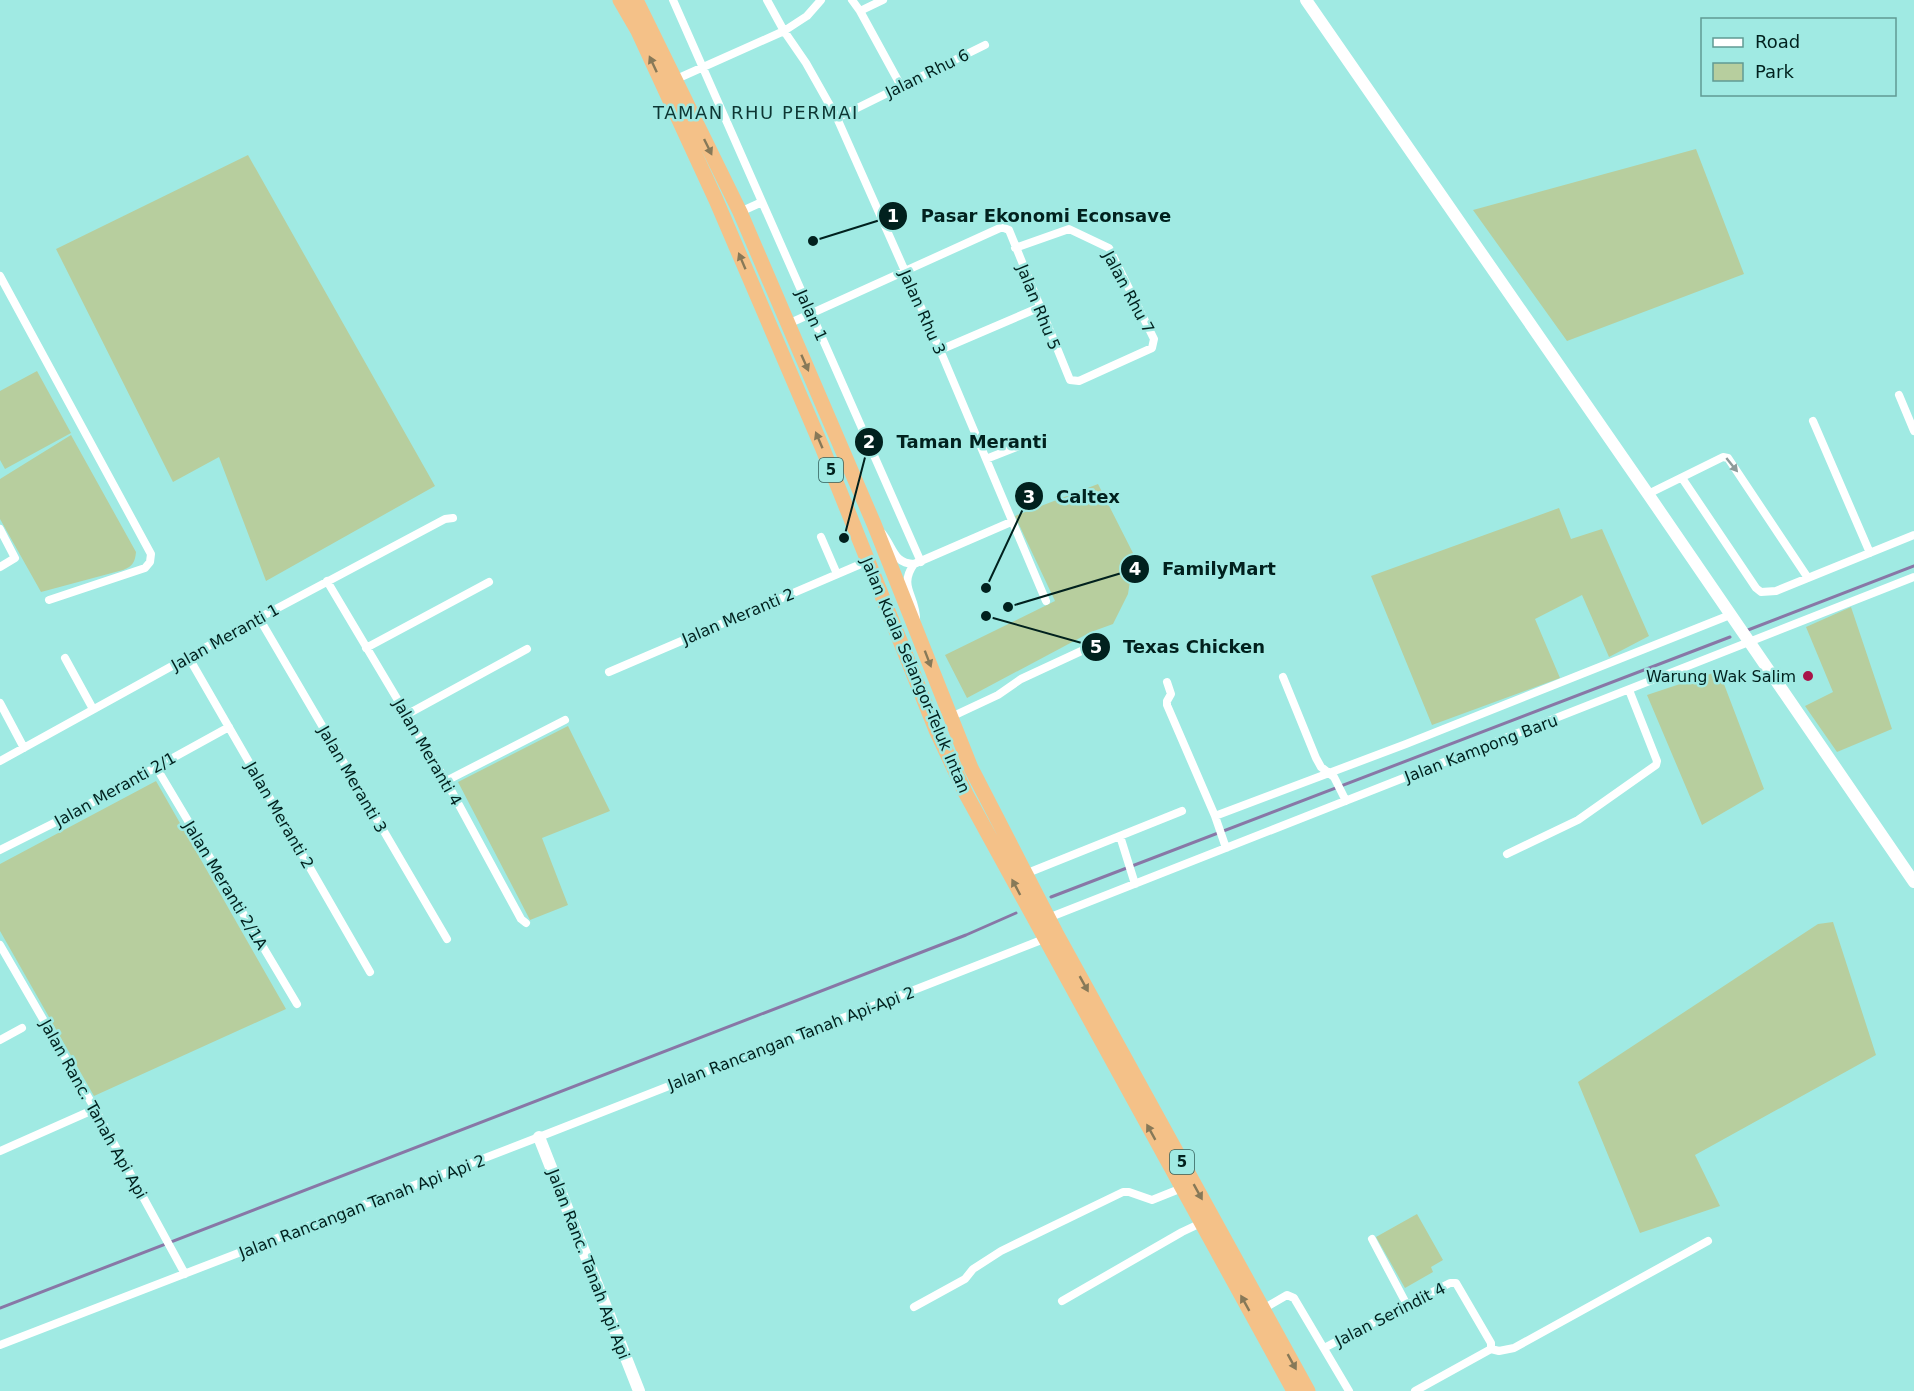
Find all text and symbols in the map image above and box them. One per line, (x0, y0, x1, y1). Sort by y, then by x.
legend (1701, 18, 1896, 96)
text: Road (1755, 31, 1800, 52)
street label: Jalan Rhu 6 (881, 45, 972, 102)
one-way arrow (649, 55, 658, 72)
text: Park (1755, 61, 1794, 82)
district label: TAMAN RHU PERMAI (652, 102, 859, 123)
one-way arrow (704, 138, 713, 155)
callout: Pasar Ekonomi Econsave (878, 198, 1183, 234)
text: 1 (887, 205, 899, 226)
text: Pasar Ekonomi Econsave (921, 205, 1171, 226)
street label: Jalan Rhu 7 (1098, 247, 1158, 337)
one-way arrow (737, 251, 747, 269)
street label: Jalan Rhu 5 (1012, 261, 1064, 353)
street label: Jalan Rhu 3 (895, 266, 950, 357)
street label: Jalan 1 (791, 286, 831, 344)
one-way arrow (801, 354, 810, 372)
callout: Taman Meranti (854, 424, 1059, 460)
one-way arrow (814, 431, 823, 449)
text: 2 (863, 431, 875, 452)
text: Taman Meranti (897, 431, 1047, 452)
one-way arrow (1725, 457, 1738, 473)
road number: 5 (819, 458, 843, 482)
callout: Caltex (1014, 478, 1132, 514)
text: 3 (1023, 486, 1035, 507)
text: Caltex (1056, 486, 1120, 507)
callout: FamilyMart (1120, 551, 1288, 587)
street label: Jalan Kuala Selangor-Teluk Intan (857, 554, 974, 796)
text: 4 (1129, 558, 1141, 579)
text: FamilyMart (1162, 558, 1276, 579)
street label: Jalan Meranti 2 (678, 584, 797, 649)
street label: Jalan Meranti 1 (167, 600, 282, 675)
callout: Texas Chicken (1081, 629, 1278, 665)
text: 5 (1090, 636, 1102, 657)
text: Texas Chicken (1123, 636, 1265, 657)
one-way arrow (923, 651, 933, 669)
place label: Warung Wak Salim (1646, 667, 1796, 686)
marker: Warung Wak Salim (1801, 669, 1815, 683)
street label: Jalan Meranti 4 (389, 695, 466, 809)
street label: Jalan Kampong Baru (1401, 710, 1560, 787)
street label: Jalan Meranti 3 (314, 722, 391, 836)
street label: Jalan Meranti 2/1 (50, 748, 179, 831)
street label: Jalan Meranti 2 (241, 758, 318, 872)
street label: Jalan Meranti 2/1A (179, 817, 272, 953)
one-way arrow (1011, 878, 1021, 895)
one-way arrow (1079, 976, 1089, 993)
street label: Jalan Rancangan Tanah Api-Api 2 (664, 983, 917, 1095)
street label: Jalan Ranc. Tanah Api Api (36, 1015, 151, 1202)
one-way arrow (1146, 1123, 1156, 1140)
road number: 5 (1170, 1150, 1194, 1174)
street label: Jalan Rancangan Tanah Api Api 2 (235, 1151, 488, 1263)
street label: Jalan Ranc. Tanah Api Api (543, 1166, 634, 1362)
one-way arrow (1193, 1183, 1203, 1200)
street label: Jalan Serindit 4 (1331, 1278, 1449, 1351)
one-way arrow (1240, 1294, 1250, 1311)
one-way arrow (1287, 1354, 1297, 1371)

